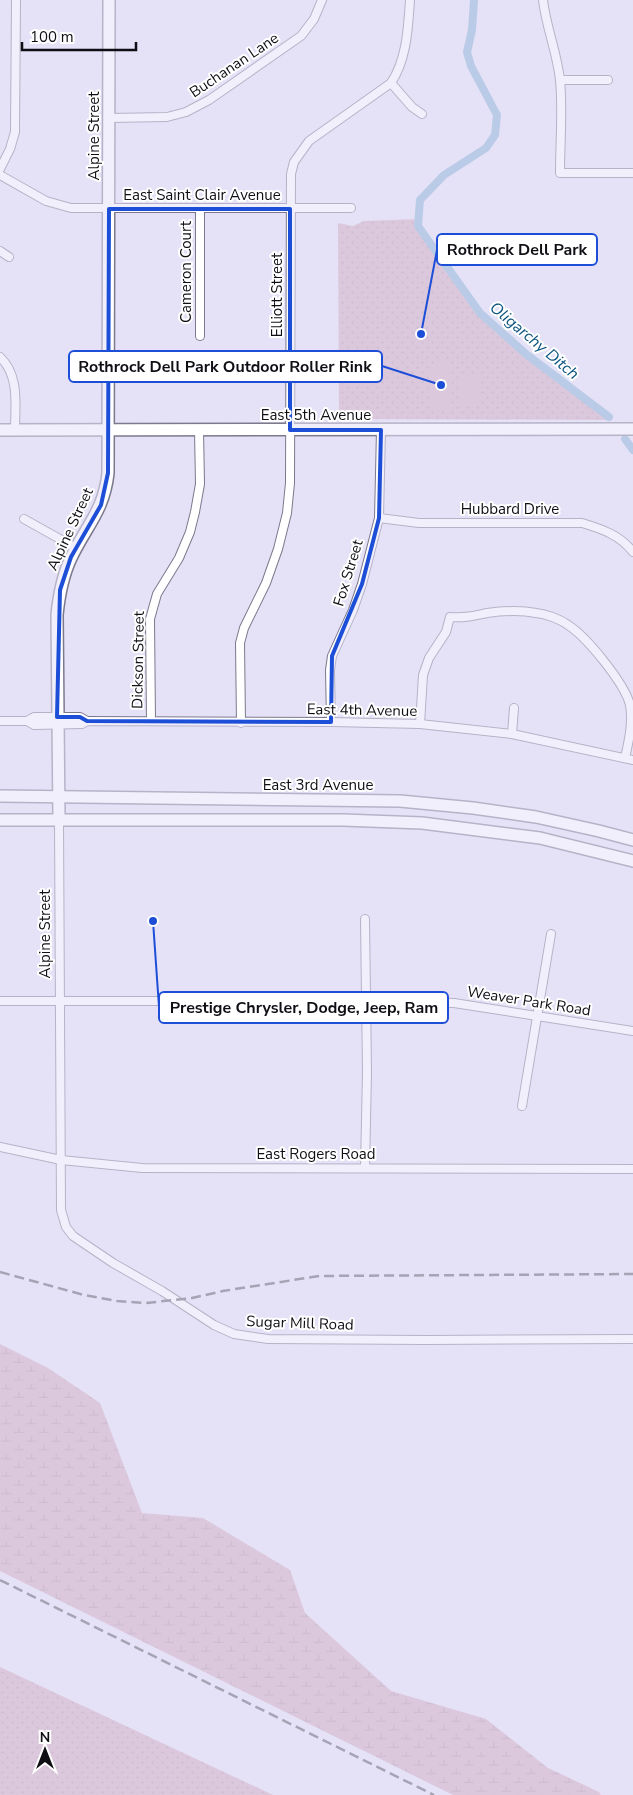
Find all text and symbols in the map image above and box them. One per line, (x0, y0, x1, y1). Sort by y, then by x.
scale bar (22, 20, 136, 52)
text: 100 m (30, 27, 74, 47)
street label: Buchanan Lane (186, 28, 282, 102)
street label: Alpine Street (84, 91, 104, 180)
street label: East Saint Clair Avenue (123, 185, 281, 205)
street label: Cameron Court (176, 220, 196, 323)
callout: Rothrock Dell Park (437, 234, 597, 265)
text: Rothrock Dell Park (447, 239, 588, 261)
street label: Elliott Street (267, 252, 287, 337)
water label: Oligarchy Ditch (485, 297, 584, 385)
callout: Rothrock Dell Park Outdoor Roller Rink (69, 351, 382, 382)
text: Rothrock Dell Park Outdoor Roller Rink (78, 356, 372, 378)
street label: East 5th Avenue (261, 405, 371, 425)
street label: Alpine Street (42, 484, 98, 574)
street label: Hubbard Drive (461, 499, 559, 519)
street label: Fox Street (328, 536, 368, 609)
street label: Dickson Street (127, 610, 149, 709)
street label: East 4th Avenue (307, 699, 417, 721)
street label: East 3rd Avenue (263, 775, 373, 795)
street label: Alpine Street (35, 889, 55, 978)
street label: Weaver Park Road (466, 981, 592, 1021)
callout: Prestige Chrysler, Dodge, Jeep, Ram (159, 992, 448, 1023)
text: Prestige Chrysler, Dodge, Jeep, Ram (170, 997, 438, 1019)
street label: East Rogers Road (256, 1144, 376, 1164)
street label: Sugar Mill Road (246, 1311, 354, 1335)
north arrow (20, 1725, 70, 1775)
text: N (40, 1728, 50, 1747)

